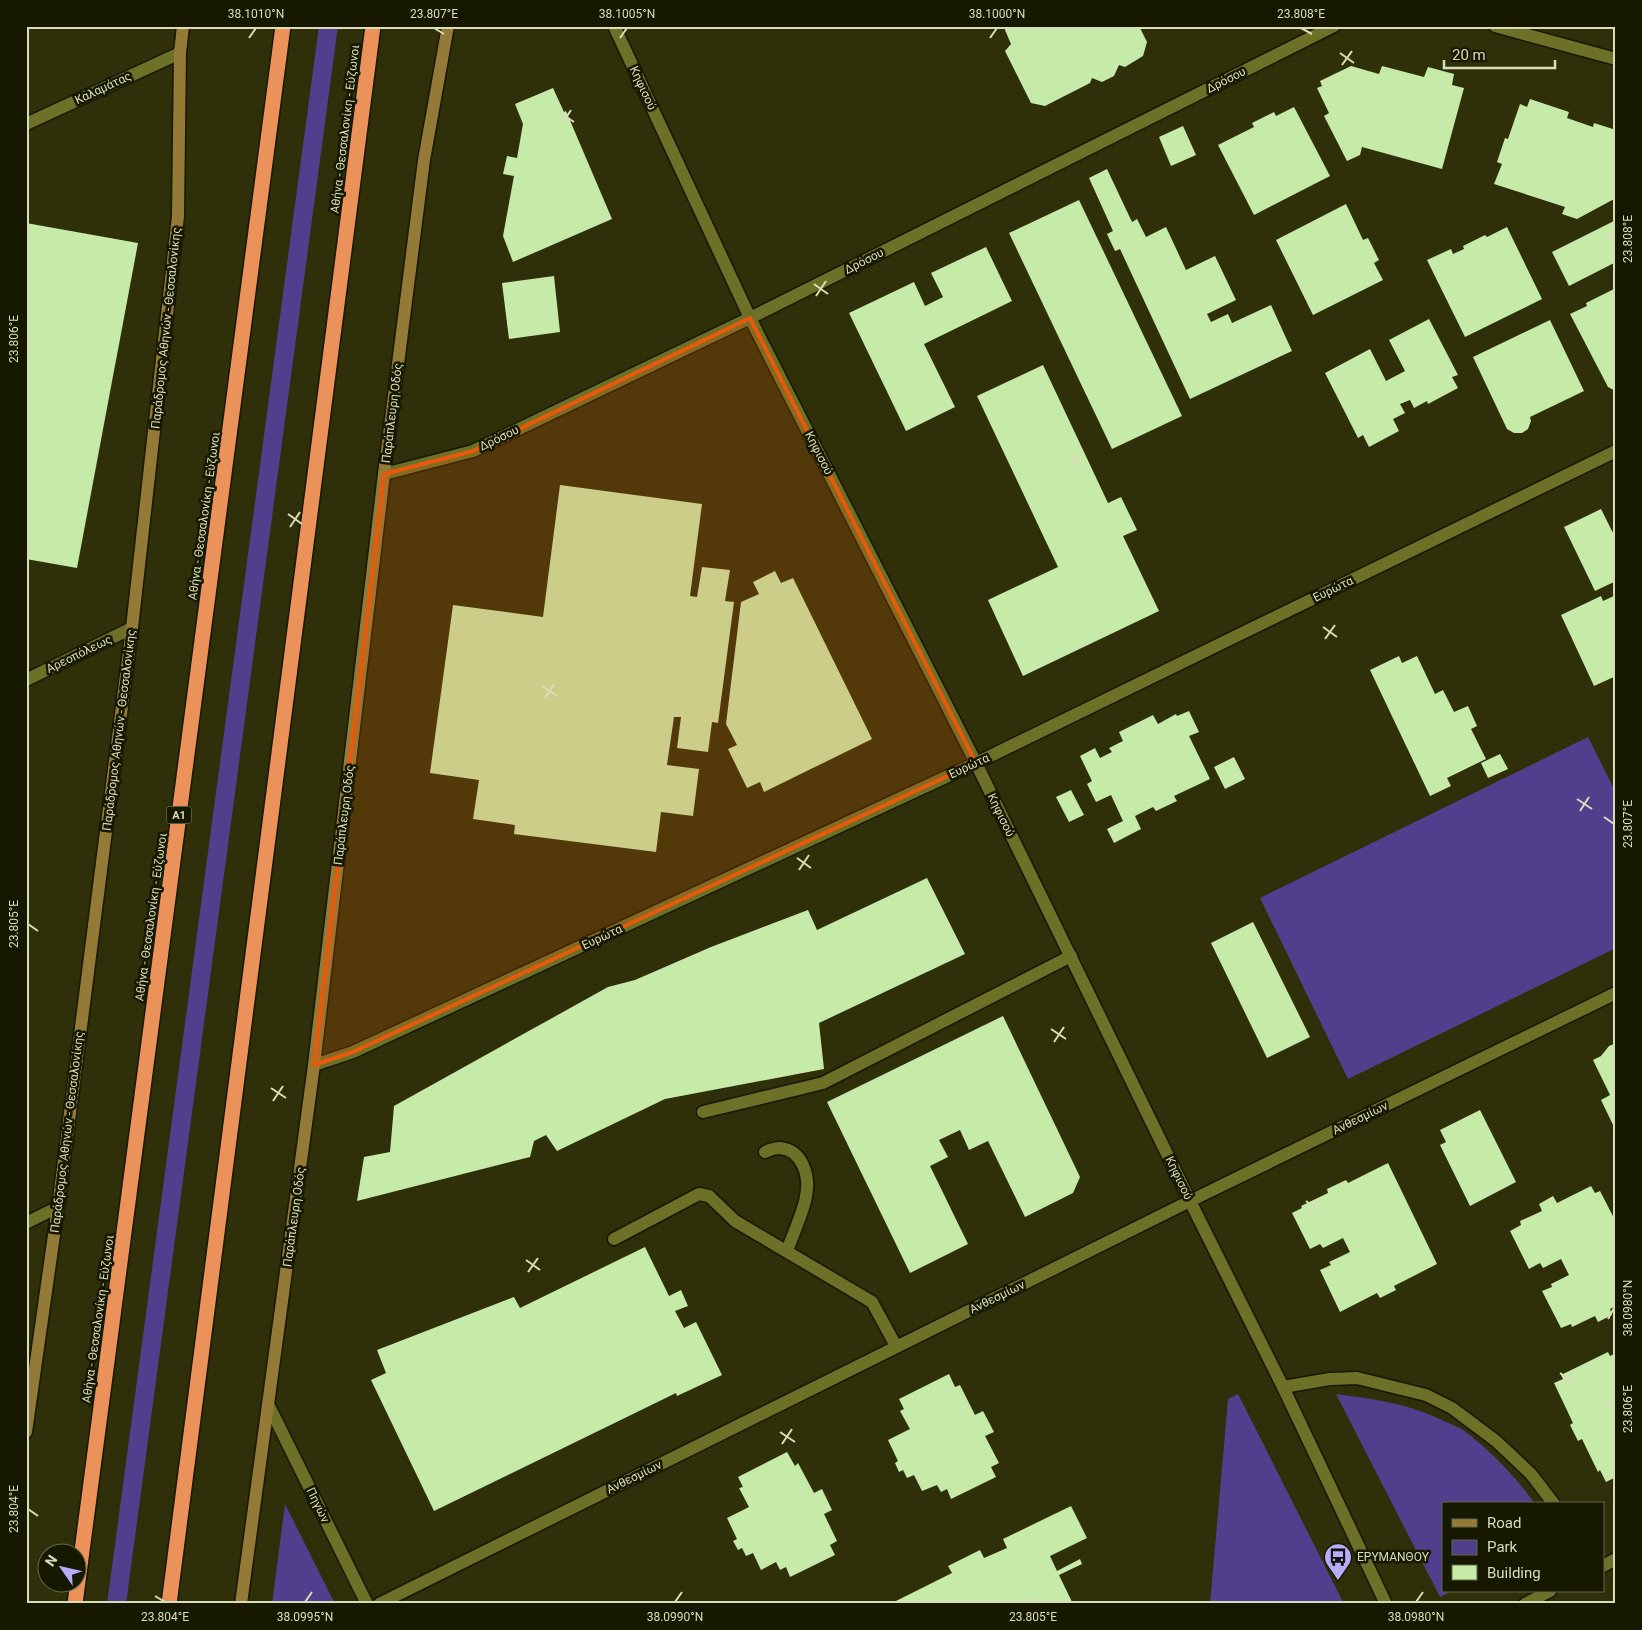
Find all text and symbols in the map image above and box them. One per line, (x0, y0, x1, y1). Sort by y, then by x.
text: 38.1010°N (228, 7, 284, 21)
text: 23.807°E (410, 7, 458, 21)
text: 38.1005°N (599, 7, 655, 21)
text: 38.1000°N (969, 7, 1025, 21)
text: 23.808°E (1277, 7, 1325, 21)
scale bar (1444, 38, 1556, 70)
street label: Αθήνα - Θεσσαλονίκη - Εύζωνοι (328, 44, 362, 214)
text: 20 m (1452, 46, 1486, 64)
street label: Κηφισού (627, 64, 659, 112)
street label: Δρόσου (1204, 64, 1248, 96)
street label: Καλαμάτας (73, 69, 133, 107)
text: 23.808°E (1621, 215, 1635, 263)
street label: Παράδρομος Αθηνών - Θεσσαλονίκης (148, 226, 184, 430)
street label: Δρόσου (842, 245, 886, 277)
text: 23.806°E (7, 315, 21, 363)
street label: Παράπλευρη Οδός (379, 362, 405, 464)
street label: Δρόσου (477, 422, 521, 454)
street label: Κηφισού (802, 429, 836, 477)
street label: Αθήνα - Θεσσαλονίκη - Εύζωνοι (185, 431, 223, 601)
street label: Ευρώτα (1311, 573, 1356, 605)
street label: Παράδρομος Αθηνών - Θεσσαλονίκης (100, 628, 138, 832)
street label: Αρεοπόλεως (44, 632, 114, 676)
street label: Ευρώτα (947, 751, 992, 781)
street label: Παράπλευρη Οδός (331, 764, 357, 866)
street label: Κηφισού (984, 791, 1018, 839)
text: 23.807°E (1621, 800, 1635, 848)
road number: Α1 (166, 806, 192, 824)
street label: Αθήνα - Θεσσαλονίκη - Εύζωνοι (132, 832, 170, 1002)
text: 23.805°E (7, 900, 21, 948)
street label: Ευρώτα (580, 922, 625, 952)
street label: Παράδρομος Αθηνών - Θεσσαλονίκης (48, 1030, 86, 1234)
street label: Ανθεσμίων (1330, 1099, 1390, 1137)
street label: Κηφισού (1162, 1154, 1196, 1202)
street label: Παράπλευρη Οδός (280, 1166, 308, 1268)
street label: Αθήνα - Θεσσαλονίκη - Εύζωνοι (79, 1234, 117, 1404)
street label: Ανθεσμίων (967, 1278, 1027, 1316)
text: 38.0980°N (1621, 1280, 1635, 1336)
text: 23.806°E (1621, 1385, 1635, 1433)
street label: Ανθεσμίων (604, 1458, 664, 1496)
text: 23.804°E (7, 1485, 21, 1533)
street label: Πηγών (304, 1485, 333, 1525)
legend (1442, 1502, 1604, 1592)
text: Road (1487, 1514, 1521, 1532)
text: Park (1487, 1538, 1518, 1556)
north arrow (38, 1542, 88, 1592)
bus stop icon: ΕΡΥΜΑΝΘΟΥ (1323, 1542, 1353, 1581)
place label: ΕΡΥΜΑΝΘΟΥ (1357, 1550, 1430, 1564)
text: N (42, 1552, 61, 1569)
text: Building (1487, 1564, 1541, 1582)
text: 23.804°E (141, 1610, 189, 1624)
text: 38.0995°N (277, 1610, 333, 1624)
text: 38.0990°N (647, 1610, 703, 1624)
text: 23.805°E (1009, 1610, 1057, 1624)
text: 38.0980°N (1388, 1610, 1444, 1624)

